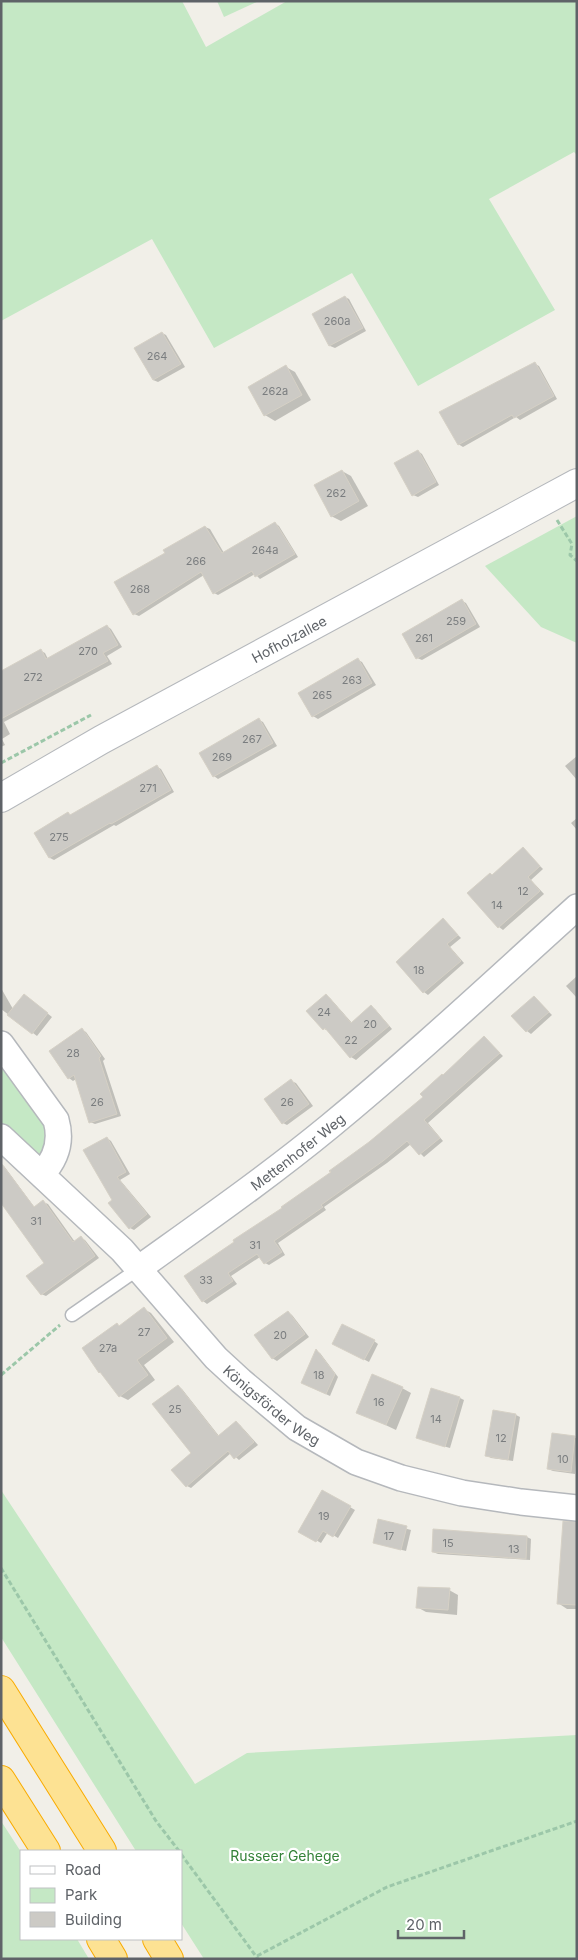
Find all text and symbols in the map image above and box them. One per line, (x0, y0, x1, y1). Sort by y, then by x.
house number: 260a (324, 314, 350, 328)
house number: 264 (147, 349, 167, 363)
house number: 262a (262, 384, 288, 398)
house number: 262 (326, 486, 346, 500)
house number: 264a (252, 543, 278, 557)
house number: 266 (186, 554, 206, 568)
house number: 268 (130, 582, 150, 596)
street label: Hofholzallee (248, 611, 329, 666)
house number: 259 (446, 614, 466, 628)
house number: 261 (415, 631, 433, 645)
house number: 270 (78, 644, 98, 658)
house number: 272 (23, 670, 43, 684)
house number: 263 (342, 673, 362, 687)
house number: 265 (312, 688, 332, 702)
house number: 267 (242, 732, 262, 746)
house number: 269 (212, 750, 232, 764)
house number: 271 (139, 781, 157, 795)
house number: 275 (49, 830, 69, 844)
house number: 12 (517, 884, 529, 898)
house number: 14 (491, 898, 503, 912)
house number: 18 (413, 963, 425, 977)
house number: 24 (317, 1005, 331, 1019)
house number: 20 (363, 1017, 377, 1031)
house number: 22 (344, 1033, 358, 1047)
house number: 28 (66, 1046, 80, 1060)
house number: 26 (90, 1095, 104, 1109)
house number: 26 (280, 1095, 294, 1109)
street label: Mettenhofer Weg (247, 1109, 348, 1193)
house number: 31 (30, 1214, 42, 1228)
house number: 31 (249, 1238, 261, 1252)
house number: 33 (199, 1273, 213, 1287)
house number: 27 (138, 1325, 150, 1339)
house number: 20 (273, 1328, 287, 1342)
house number: 27a (99, 1341, 117, 1355)
street label: Königsförder Weg (220, 1361, 323, 1448)
house number: 18 (313, 1368, 325, 1382)
house number: 16 (373, 1395, 385, 1409)
house number: 25 (168, 1402, 182, 1416)
house number: 14 (430, 1412, 442, 1426)
house number: 12 (495, 1431, 507, 1445)
house number: 10 (557, 1452, 569, 1466)
house number: 19 (318, 1509, 330, 1523)
house number: 17 (384, 1529, 394, 1543)
house number: 15 (442, 1536, 454, 1550)
house number: 13 (508, 1542, 520, 1556)
park label: Russeer Gehege (230, 1847, 340, 1864)
legend (20, 1850, 182, 1940)
text: Road (65, 1860, 101, 1879)
text: Park (65, 1885, 98, 1904)
scale bar (398, 1908, 464, 1940)
text: Building (65, 1910, 122, 1929)
text: 20 m (406, 1915, 442, 1934)

